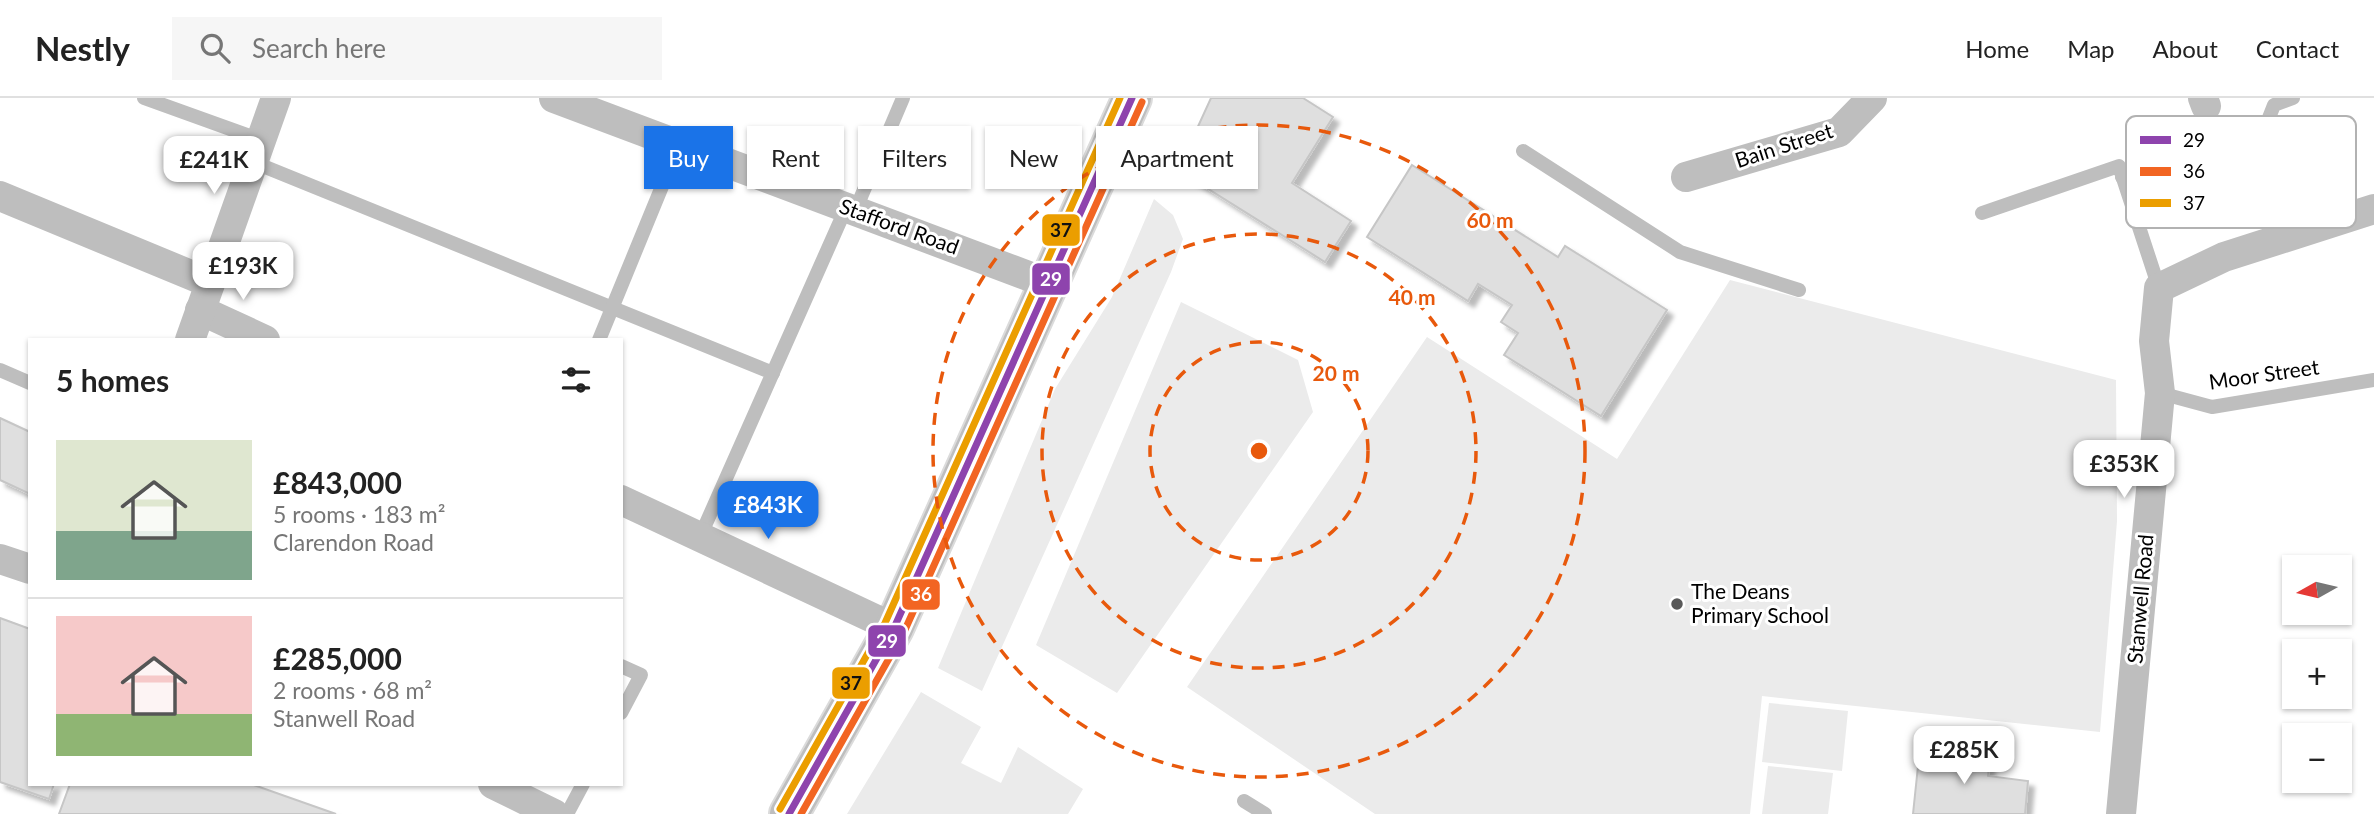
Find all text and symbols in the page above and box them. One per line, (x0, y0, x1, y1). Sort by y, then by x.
search box (172, 17, 662, 80)
text: Nestly (35, 28, 130, 68)
icon: search (196, 29, 234, 67)
text: Search here (252, 32, 386, 64)
text: Home (1965, 34, 2029, 63)
text: Map (2067, 34, 2115, 63)
text: About (2153, 34, 2218, 63)
text: Contact (2256, 34, 2339, 63)
legend (2126, 116, 2356, 228)
street label: Bain Street (1732, 117, 1836, 172)
chip: Buy (644, 126, 733, 189)
chip: Rent (747, 126, 844, 189)
chip: Filters (858, 126, 971, 189)
chip: New (985, 126, 1082, 189)
chip: Apartment (1096, 126, 1258, 189)
text: 29 (2183, 128, 2205, 151)
pin: £241K (165, 136, 263, 196)
text: £241K (179, 145, 249, 173)
text: 36 (2183, 159, 2205, 182)
text: 37 (2183, 191, 2205, 214)
street label: Stafford Road (836, 192, 963, 259)
text: 60 m (1466, 207, 1514, 232)
line badge: 37 (1041, 213, 1081, 247)
text: 37 (1050, 218, 1072, 241)
pin: £193K (194, 242, 292, 302)
text: £193K (208, 251, 278, 279)
line badge: 29 (1031, 262, 1071, 296)
text: 29 (1040, 267, 1062, 290)
text: 40 m (1388, 284, 1436, 309)
street label: Moor Street (2207, 353, 2321, 394)
text: 20 m (1312, 360, 1360, 385)
icon: filters (557, 361, 595, 399)
text: 5 homes (56, 362, 169, 398)
centre of rings (1247, 439, 1271, 463)
pin: £353K (2075, 440, 2173, 500)
text: £353K (2089, 449, 2159, 477)
text: £843,000 (273, 464, 402, 500)
icon: home (112, 468, 196, 552)
pin: £843K (719, 482, 817, 541)
text: £843K (733, 490, 803, 518)
text: 5 rooms · 183 m² (273, 500, 445, 528)
text: Clarendon Road (273, 528, 434, 556)
street label: Stanwell Road (2121, 533, 2158, 665)
north arrow (2282, 555, 2352, 625)
map controls (2282, 555, 2352, 793)
line badge: 36 (901, 578, 941, 611)
place label: The Deans Primary School (1691, 578, 1829, 627)
text: 36 (910, 582, 932, 605)
marker: The Deans Primary School (1669, 596, 1685, 612)
line badge: 29 (867, 624, 907, 658)
text: 29 (876, 629, 898, 652)
button: + (2282, 639, 2352, 709)
text: £285,000 (273, 640, 402, 676)
icon: home (112, 644, 196, 728)
line badge: 37 (831, 666, 871, 700)
text: 37 (840, 671, 862, 694)
text: 2 rooms · 68 m² (273, 676, 432, 704)
text: Stanwell Road (273, 704, 415, 732)
button: − (2282, 723, 2352, 793)
pin: £285K (1915, 726, 2013, 786)
text: £285K (1929, 735, 1999, 763)

